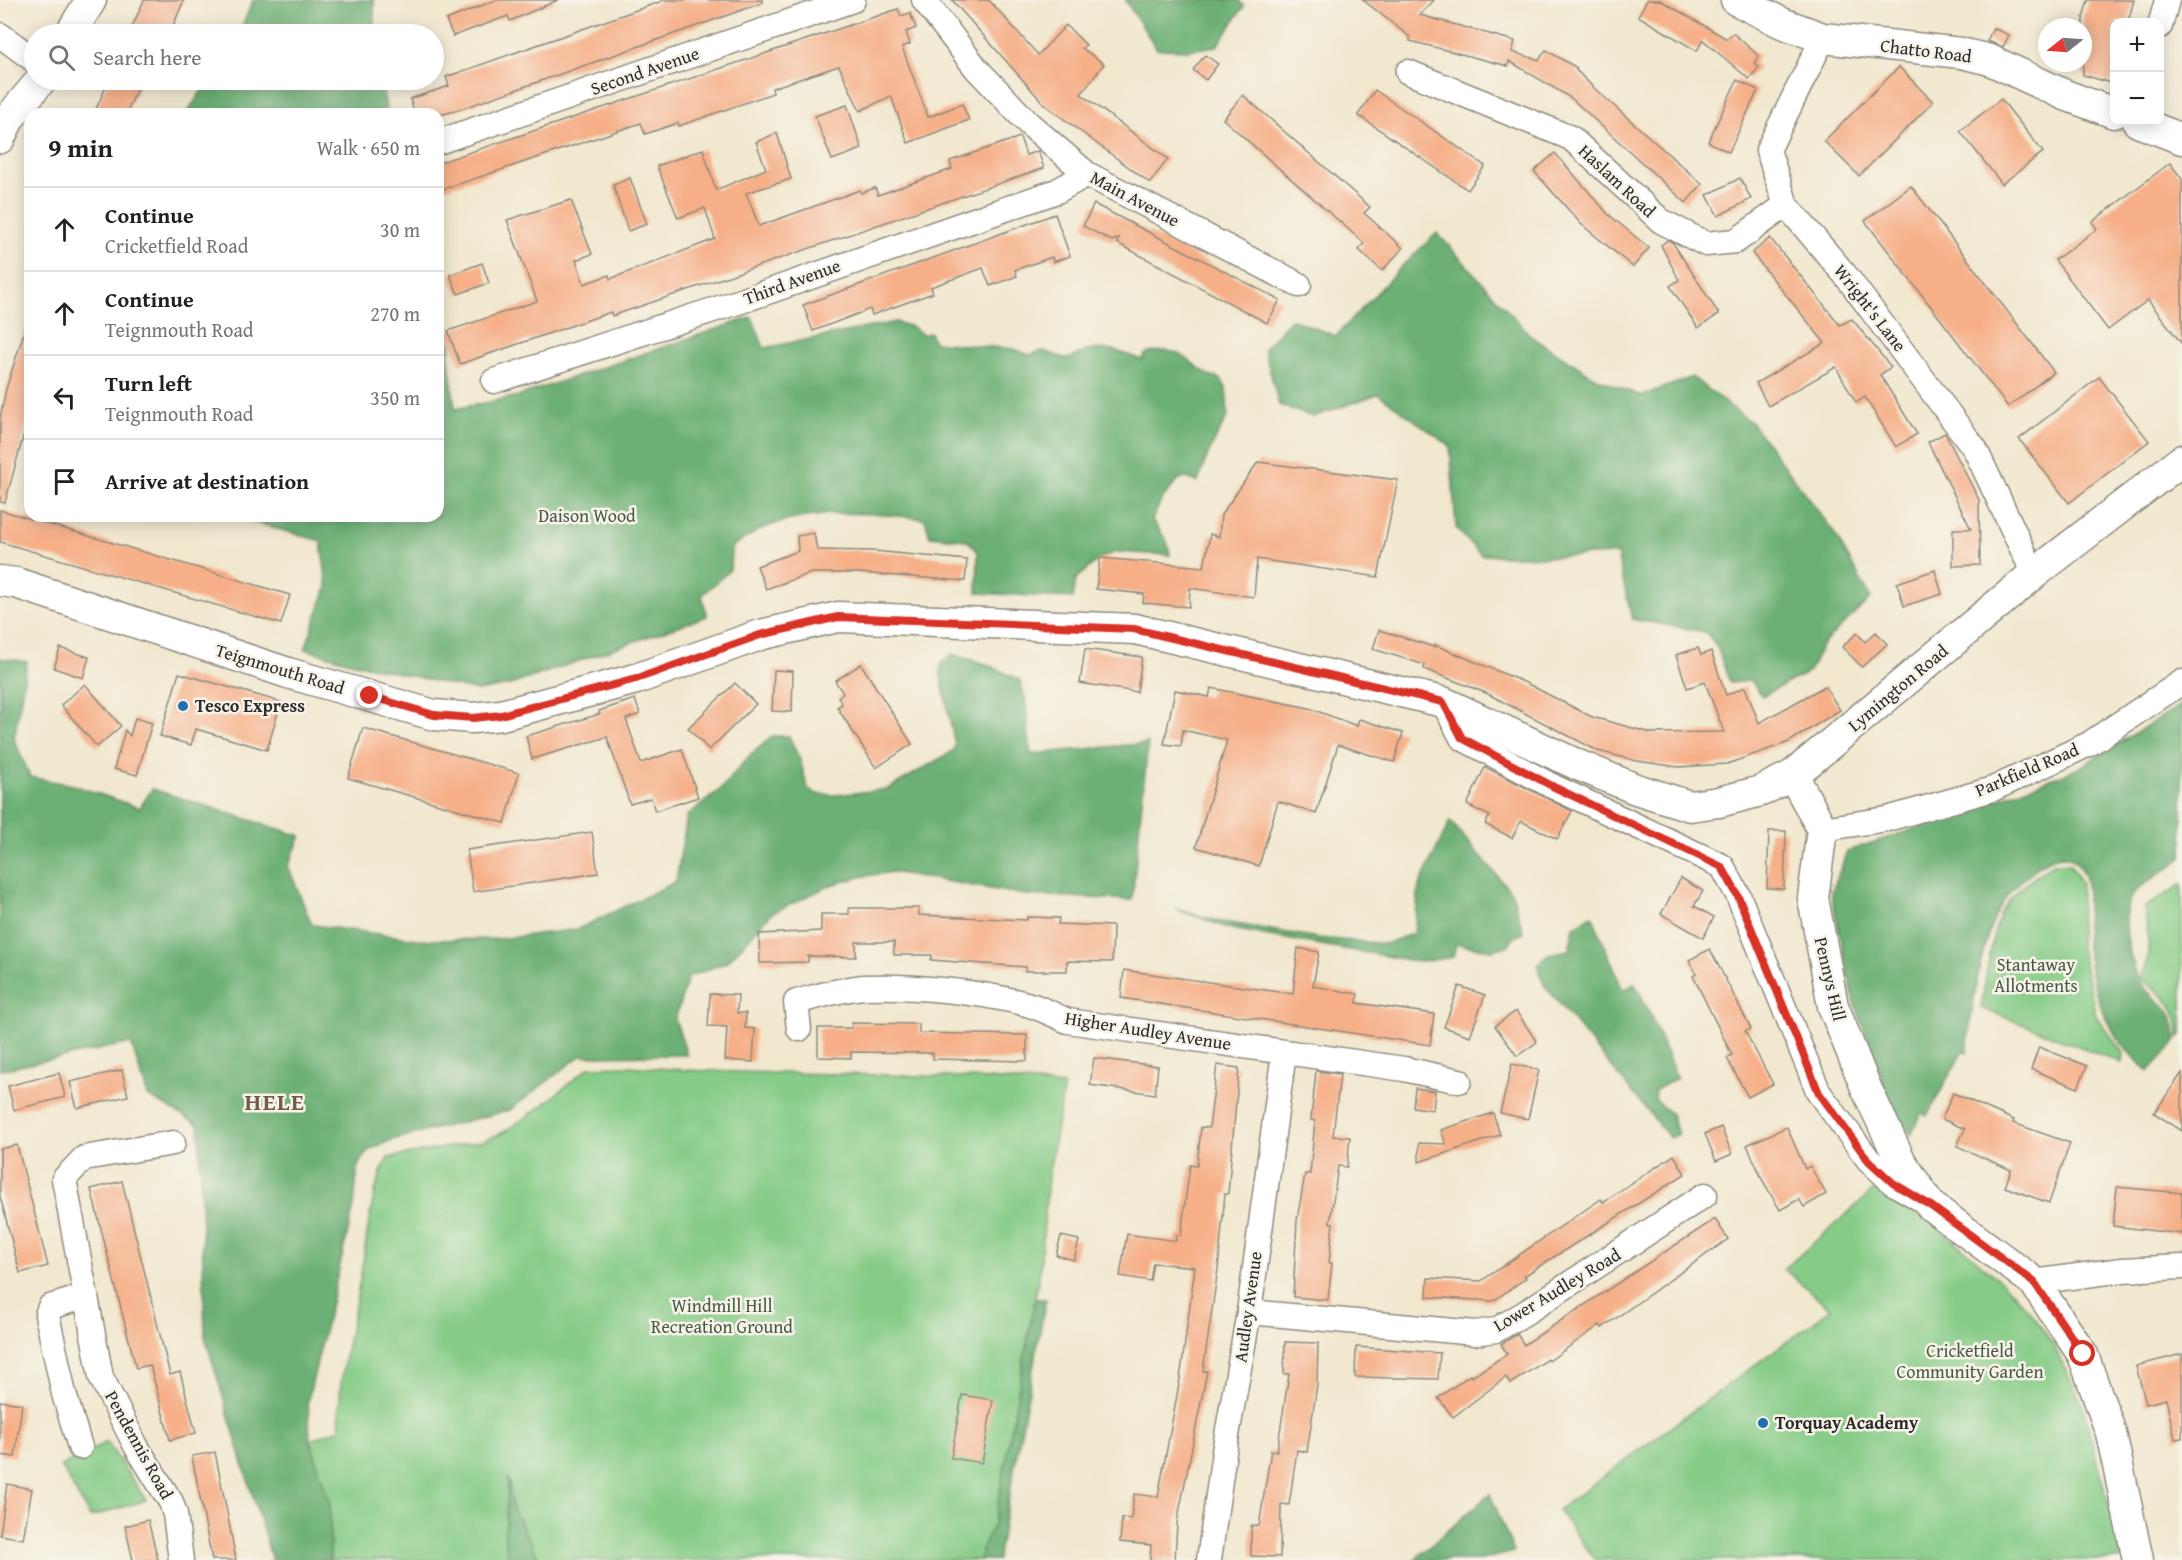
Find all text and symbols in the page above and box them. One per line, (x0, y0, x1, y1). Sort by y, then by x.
north arrow (2038, 18, 2092, 72)
map controls (2110, 18, 2164, 126)
button: + (2110, 18, 2164, 72)
search box (24, 24, 444, 90)
street label: Chatto Road (1879, 32, 1974, 70)
street label: Second Avenue (587, 39, 703, 102)
icon: search (45, 41, 78, 74)
text: Search here (93, 41, 202, 73)
button: − (2110, 72, 2164, 126)
text: 9 min (48, 128, 113, 167)
text: Walk · 650 m (317, 133, 420, 162)
street label: Haslam Road (1572, 138, 1662, 224)
street label: Main Avenue (1086, 164, 1185, 233)
text: Continue (105, 199, 194, 231)
icon: ahead (48, 213, 81, 246)
text: 30 m (380, 215, 420, 244)
text: Cricketfield Road (105, 231, 248, 260)
street label: Third Avenue (740, 252, 844, 312)
street label: Wright's Lane (1828, 258, 1913, 357)
text: Continue (105, 283, 194, 315)
icon: ahead (48, 297, 81, 330)
text: 270 m (370, 299, 420, 328)
text: Teignmouth Road (105, 315, 254, 344)
text: Turn left (105, 367, 192, 399)
icon: left (48, 381, 81, 414)
text: 350 m (370, 383, 420, 412)
text: Teignmouth Road (105, 399, 254, 428)
icon: arrive (48, 465, 81, 498)
text: Arrive at destination (105, 465, 309, 497)
park label: Daison Wood (538, 502, 636, 529)
street label: Teignmouth Road (212, 636, 348, 701)
street label: Lymington Road (1842, 637, 1954, 738)
route end (356, 682, 382, 708)
place label: Tesco Express (195, 692, 305, 719)
marker: Tesco Express (176, 699, 190, 713)
street label: Parkfield Road (1971, 735, 2083, 804)
street label: Pennys Hill (1808, 934, 1853, 1024)
park label: Stantaway Allotments (1994, 951, 2078, 999)
street label: Higher Audley Avenue (1063, 1004, 1233, 1057)
district label: HELE (245, 1084, 305, 1119)
street label: Lower Audley Road (1488, 1241, 1626, 1338)
street label: Audley Avenue (1226, 1250, 1269, 1364)
park label: Windmill Hill Recreation Ground (651, 1292, 793, 1340)
park label: Cricketfield Community Garden (1896, 1337, 2044, 1385)
route start (2069, 1340, 2095, 1366)
street label: Pendennis Road (98, 1386, 181, 1504)
place label: Torquay Academy (1775, 1409, 1919, 1436)
marker: Torquay Academy (1756, 1416, 1770, 1430)

